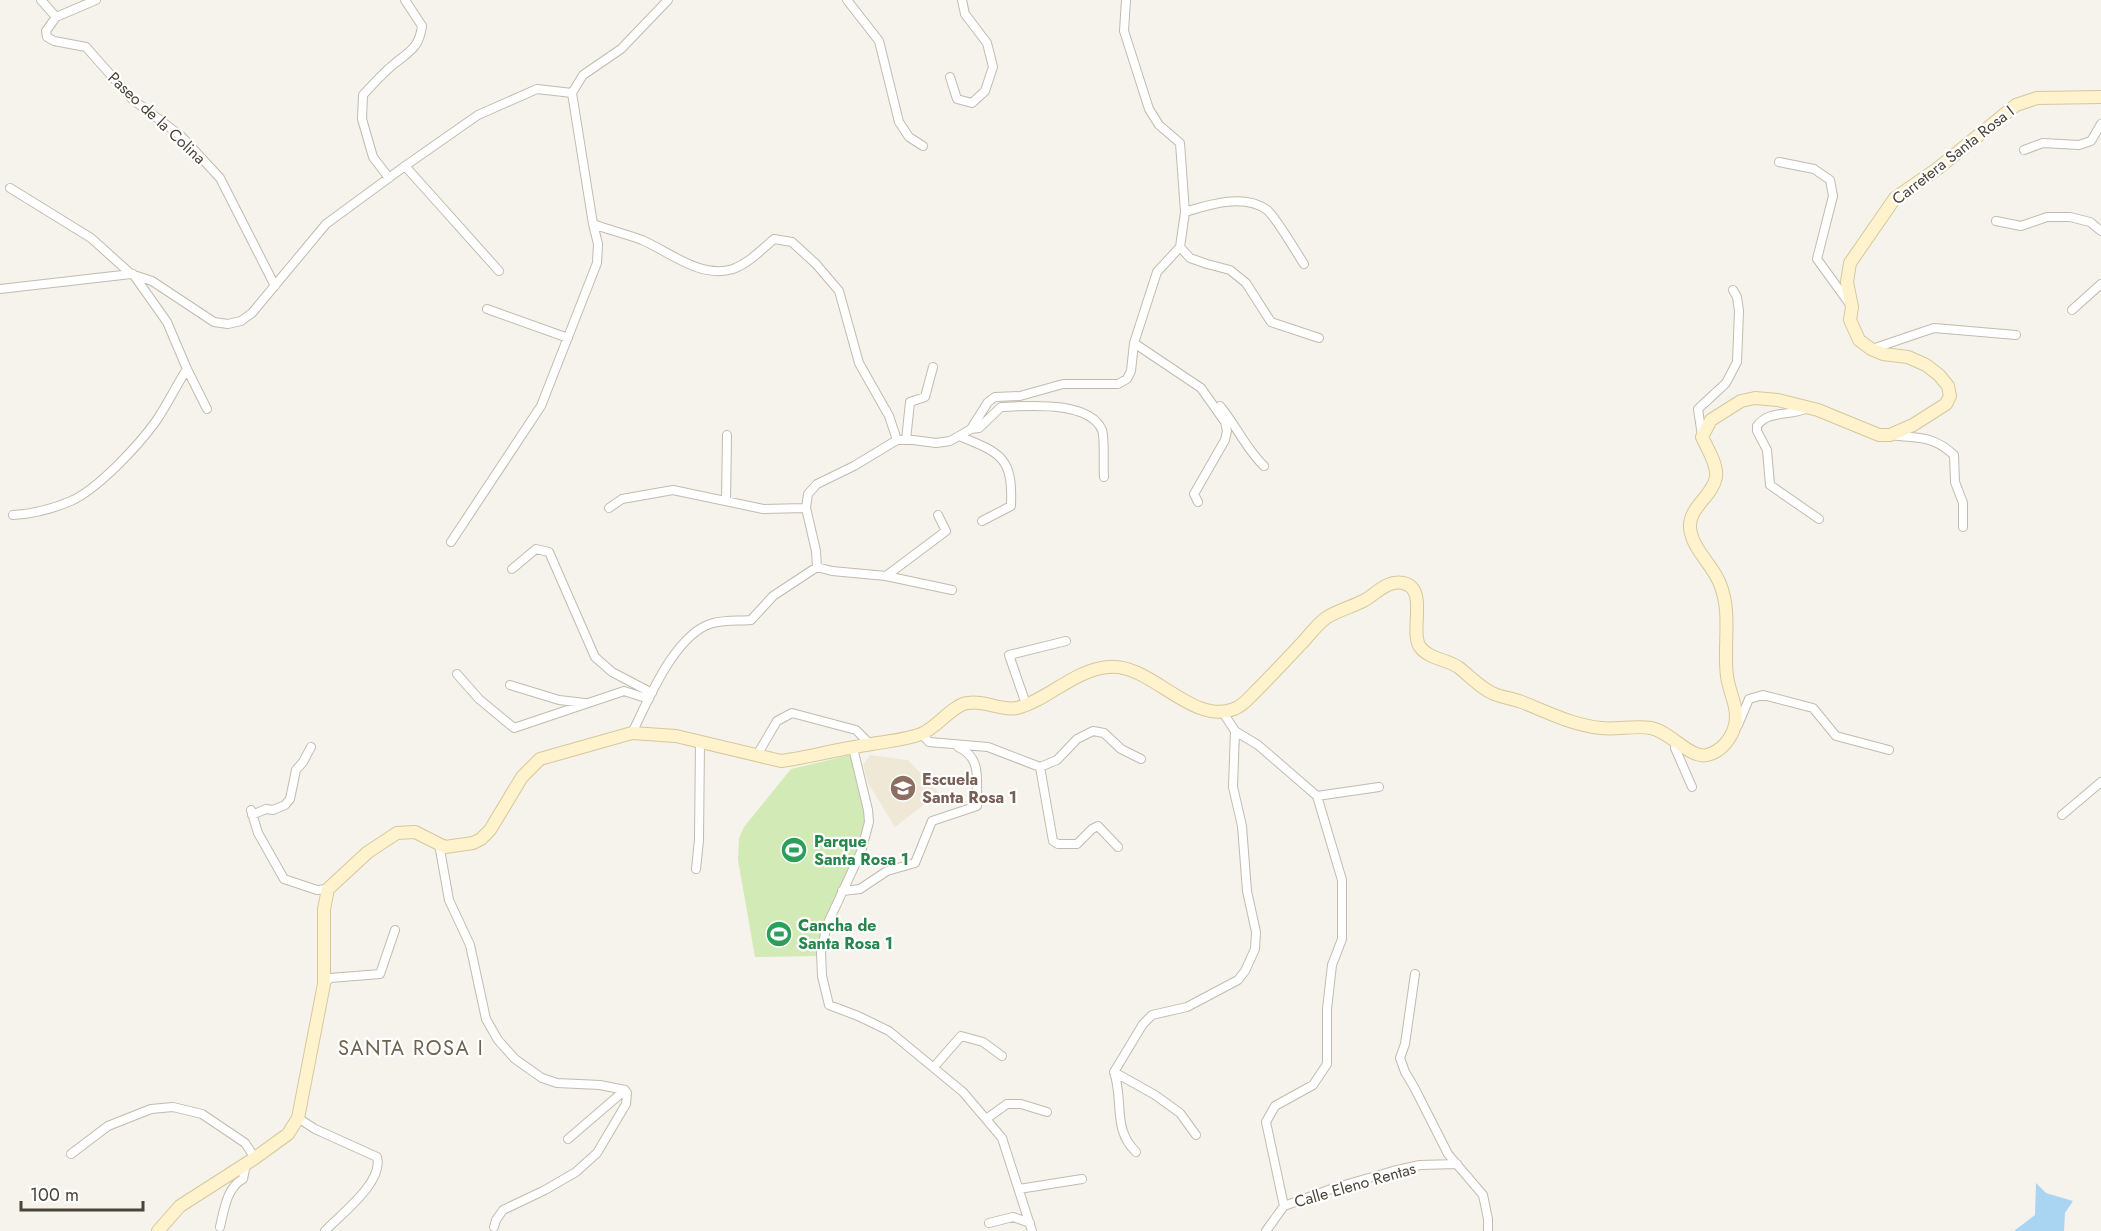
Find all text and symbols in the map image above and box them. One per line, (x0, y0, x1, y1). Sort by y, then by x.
street label: Paseo de la Colina (103, 67, 211, 169)
street label: Carretera Santa Rosa I (1887, 100, 2019, 210)
place label: Escuela Santa Rosa 1 (922, 768, 1017, 809)
school or university icon: Escuela Santa Rosa 1 (888, 773, 918, 803)
place label: Parque Santa Rosa 1 (814, 830, 909, 871)
sports icon: Parque Santa Rosa 1 (779, 835, 809, 865)
place label: Cancha de Santa Rosa 1 (798, 914, 893, 955)
sports icon: Cancha de Santa Rosa 1 (764, 919, 794, 949)
district label: SANTA ROSA I (338, 1034, 484, 1063)
street label: Calle Eleno Rentas (1292, 1157, 1418, 1213)
scale bar (21, 1174, 142, 1212)
text: 100 m (30, 1182, 79, 1208)

